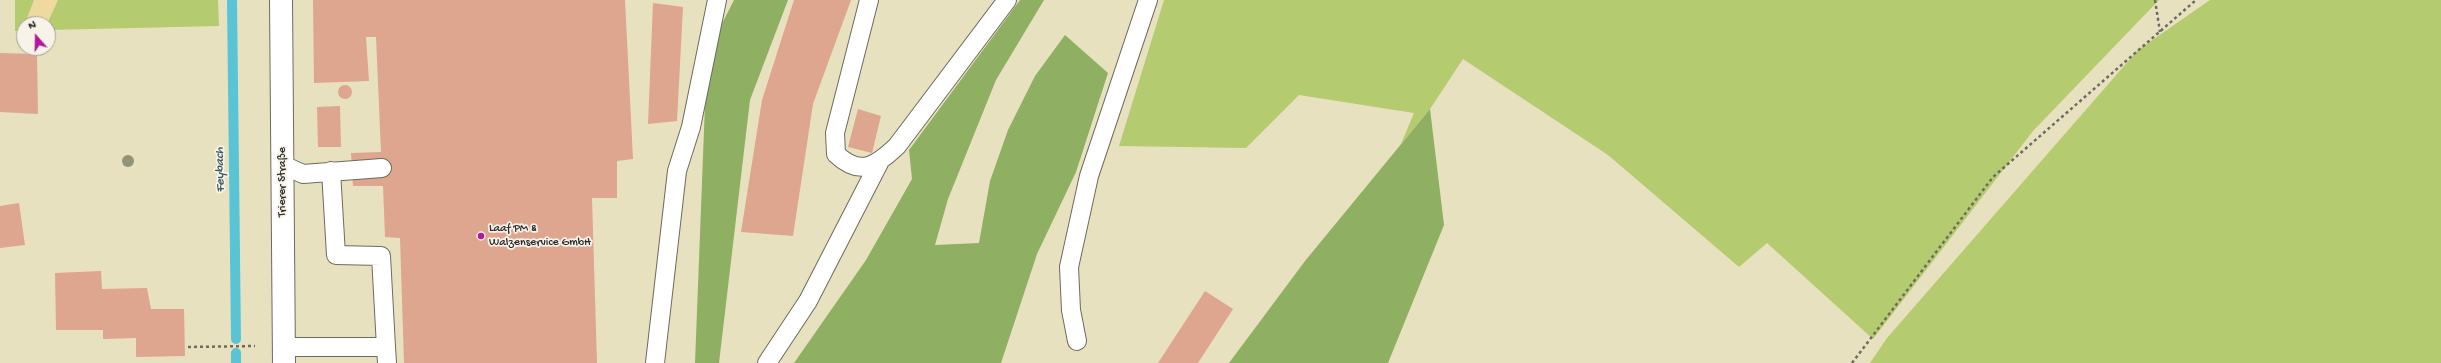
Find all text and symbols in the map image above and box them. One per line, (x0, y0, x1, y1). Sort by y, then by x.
north arrow (16, 16, 56, 56)
text: N (27, 19, 38, 33)
water label: Feybach (213, 147, 229, 193)
street label: Trierer Straße (276, 147, 290, 217)
place label: Laaf PM & Walzenservice GmbH (489, 222, 591, 250)
marker: Laaf PM & Walzenservice GmbH (476, 231, 486, 241)

